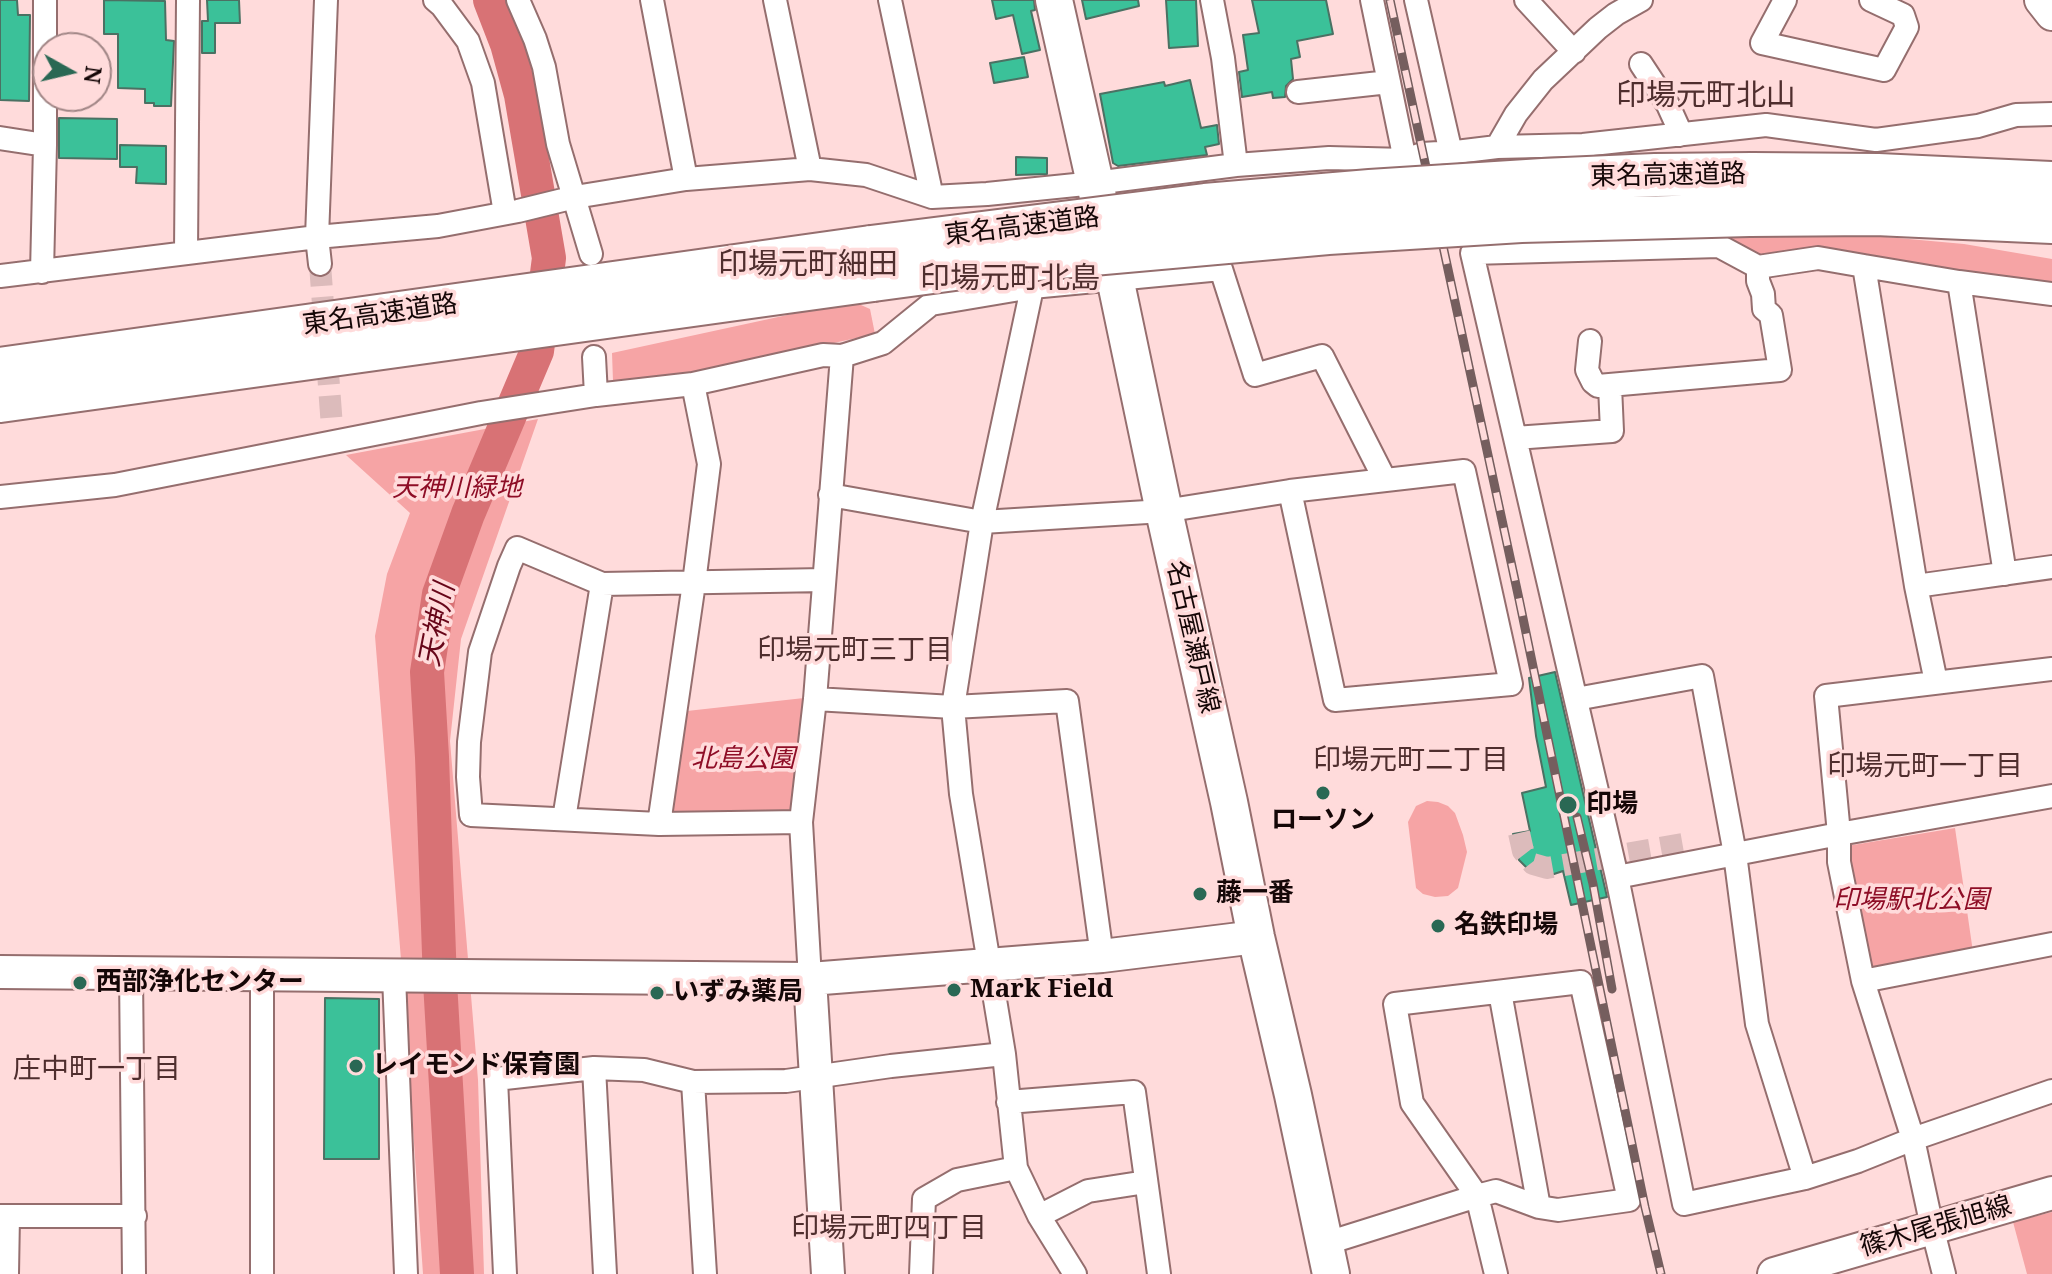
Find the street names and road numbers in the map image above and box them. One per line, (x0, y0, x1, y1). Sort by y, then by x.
street label: 東名高速道路 (1590, 159, 1746, 193)
street label: 東名高速道路 (943, 202, 1101, 252)
street label: 東名高速道路 (301, 289, 459, 341)
street label: 名古屋瀬戸線 (1159, 557, 1225, 717)
street label: 篠木尾張旭線 (1857, 1191, 2015, 1263)

